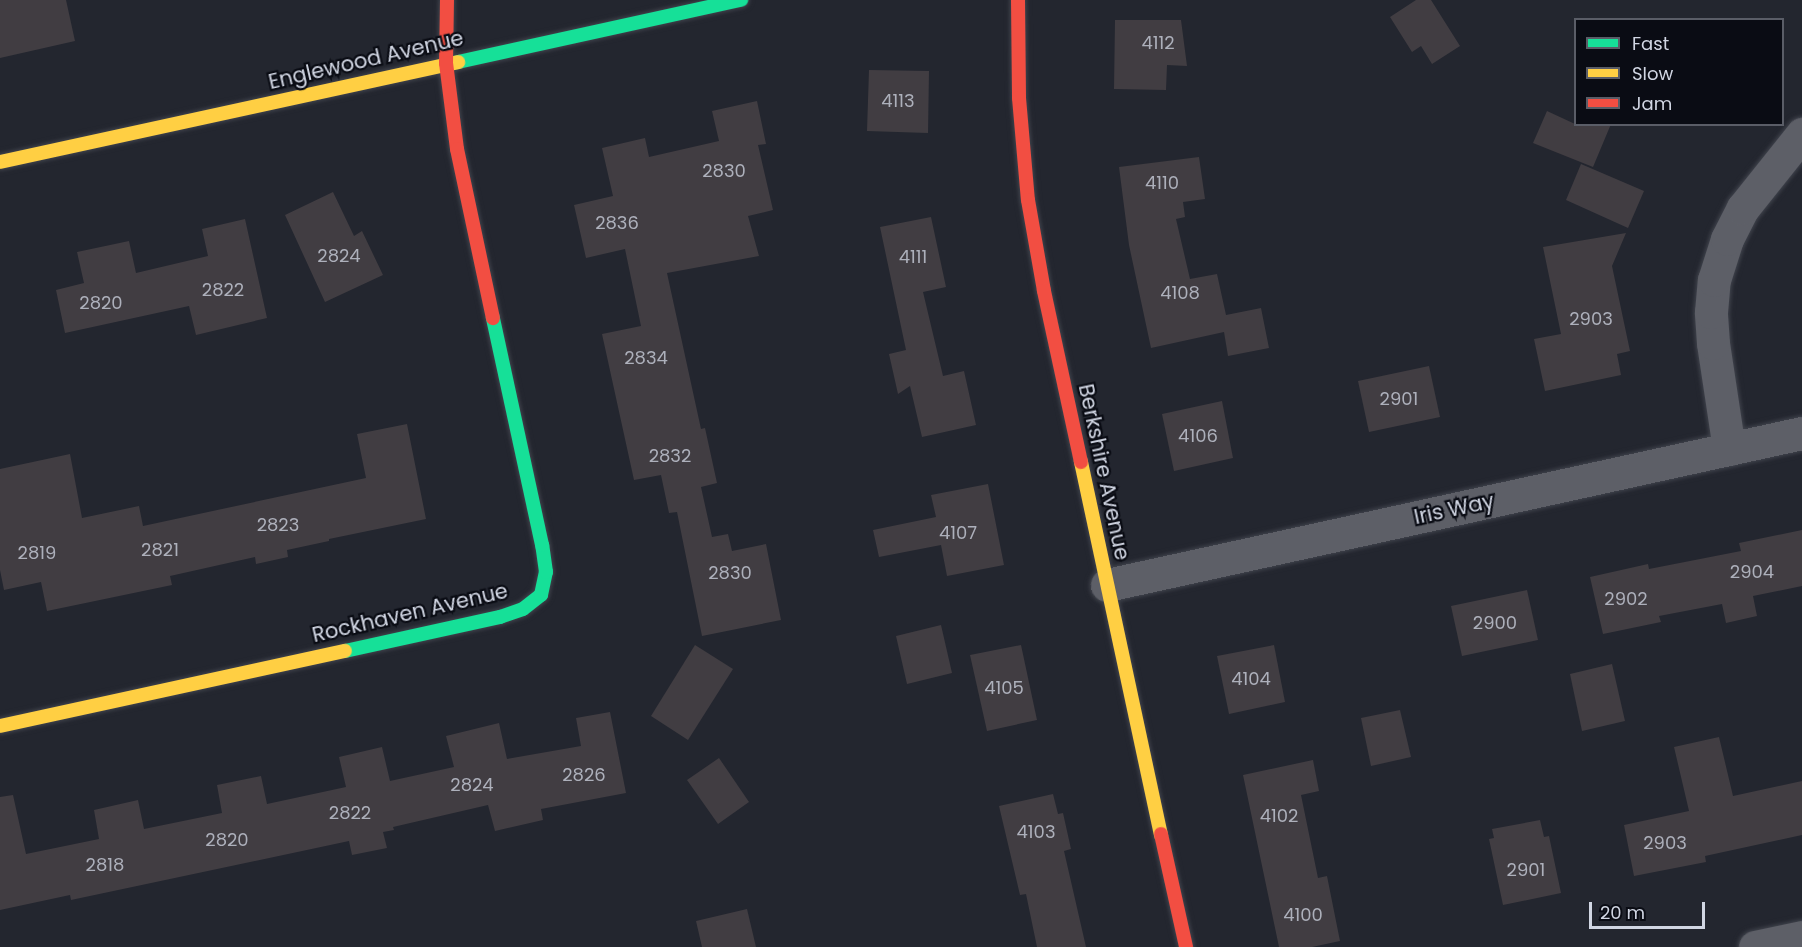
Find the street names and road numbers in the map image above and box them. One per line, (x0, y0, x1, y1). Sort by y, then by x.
street label: Englewood Avenue (266, 25, 466, 95)
street label: Berkshire Avenue (1073, 382, 1135, 562)
street label: Iris Way (1412, 488, 1496, 530)
street label: Rockhaven Avenue (310, 578, 510, 648)

